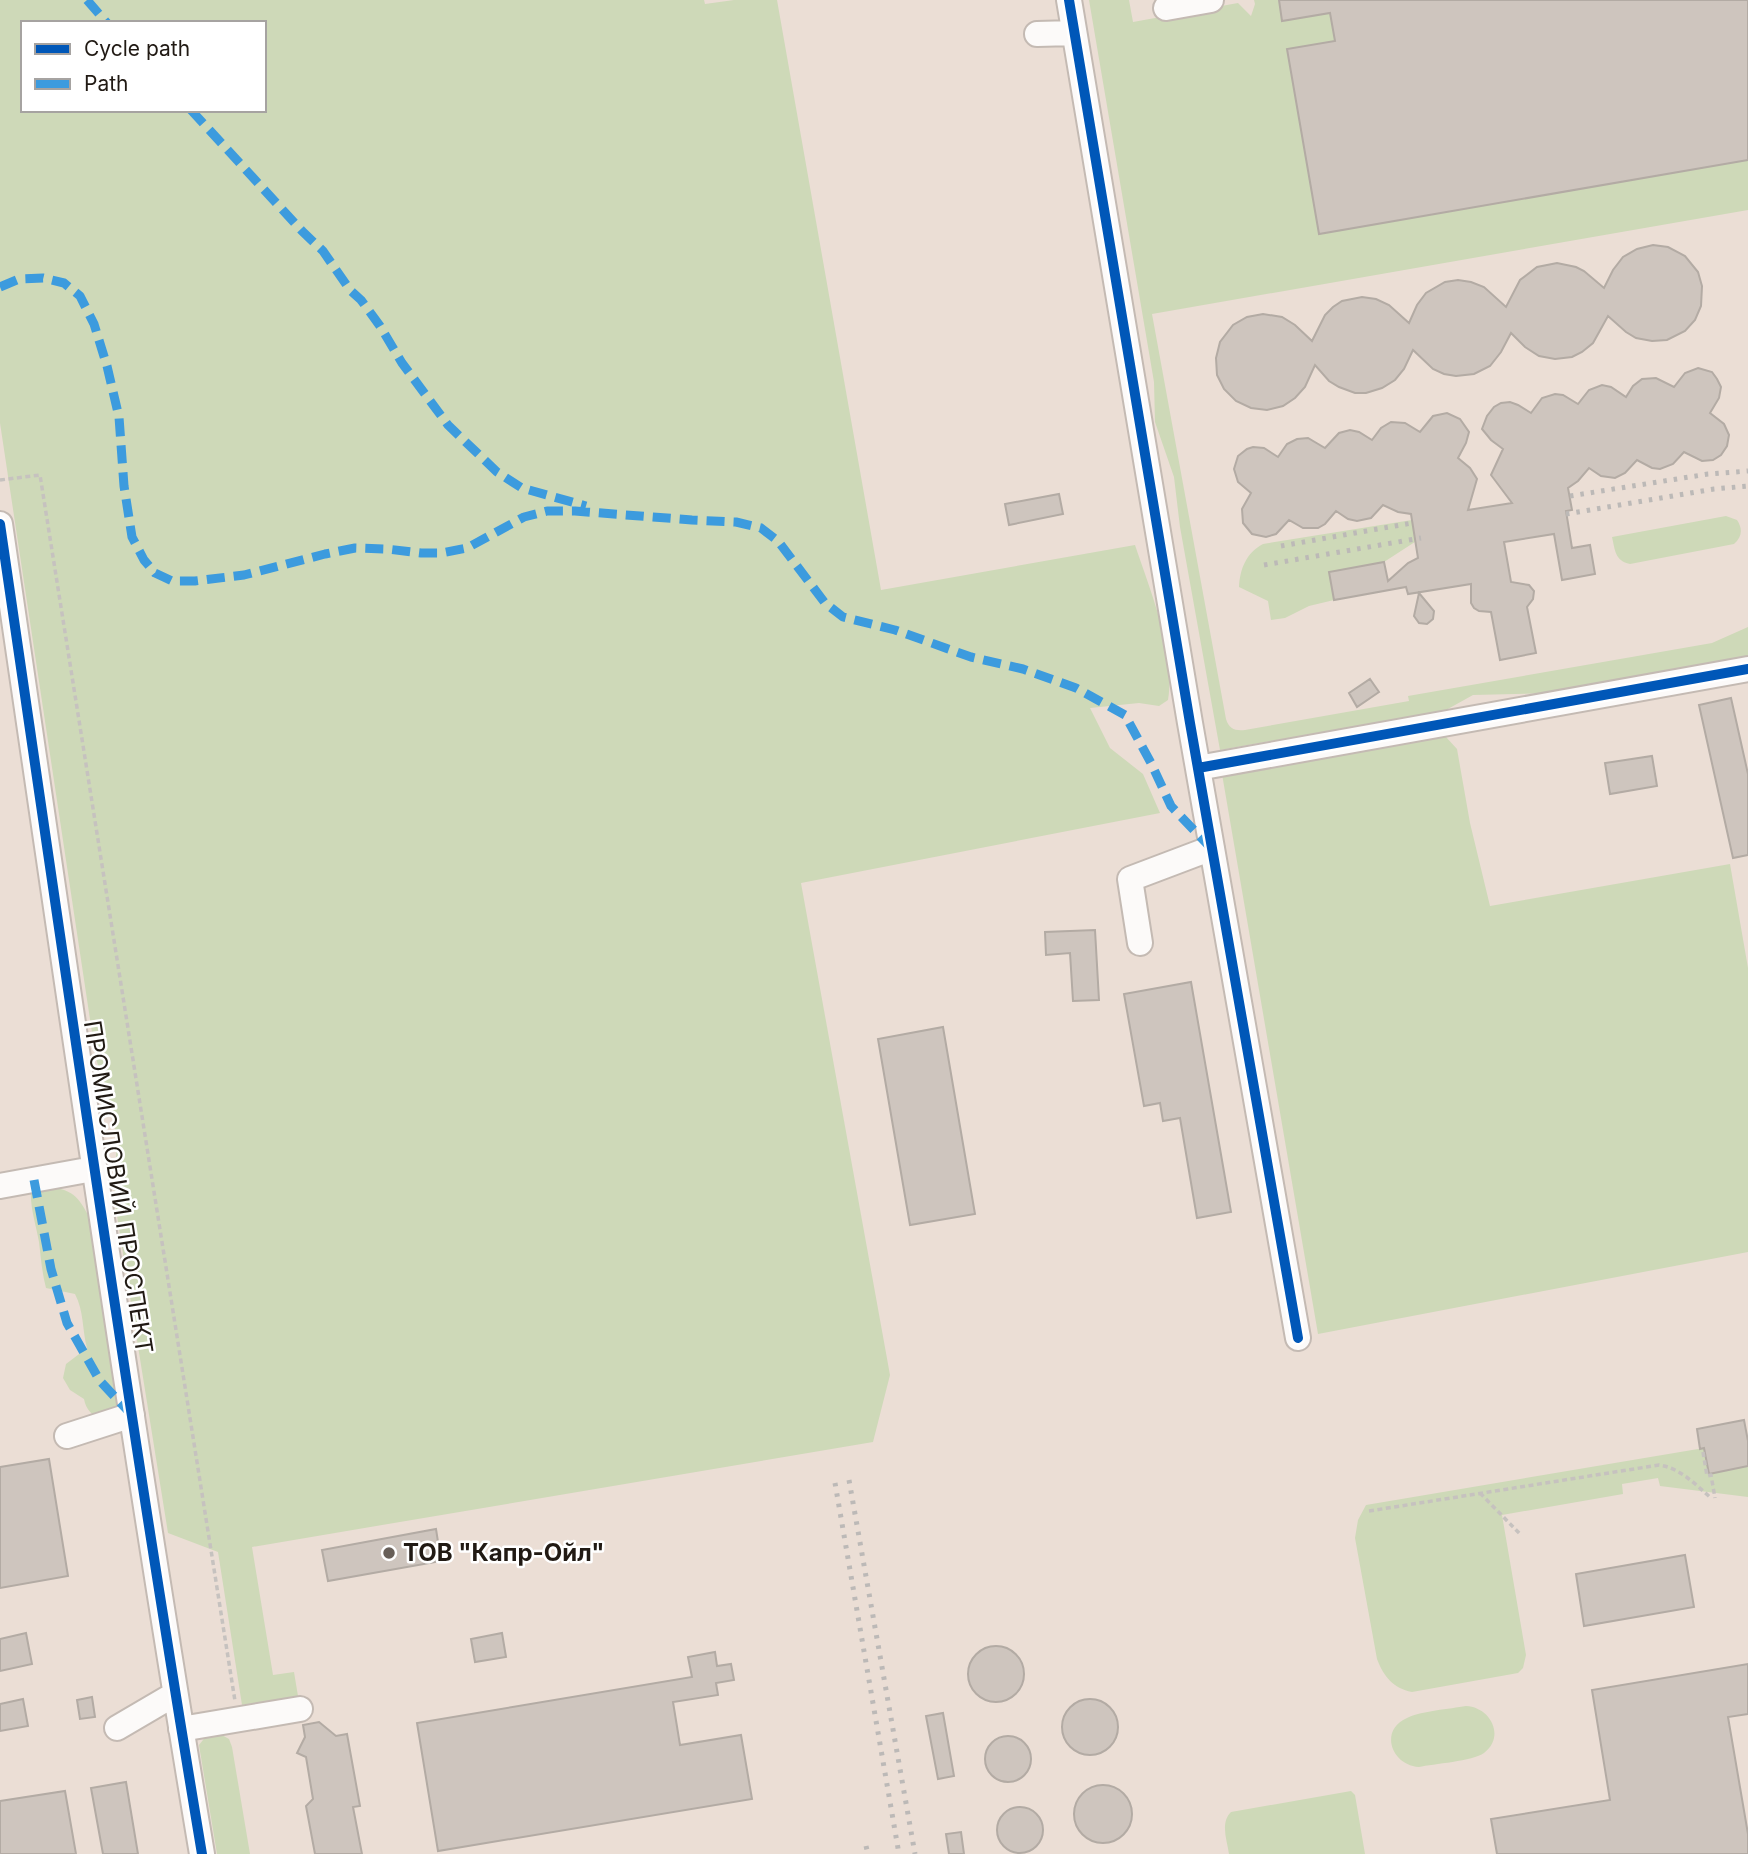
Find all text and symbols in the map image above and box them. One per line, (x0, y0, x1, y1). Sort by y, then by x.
legend (21, 21, 266, 112)
text: Cycle path (84, 36, 190, 61)
text: Path (84, 71, 129, 96)
street label: ПРОМИСЛОВИЙ ПРОСПЕКТ (78, 1018, 160, 1355)
place label: ТОВ "Капр-Ойл" (403, 1538, 605, 1567)
marker: ТОВ "Капр-Ойл" (381, 1545, 397, 1561)

